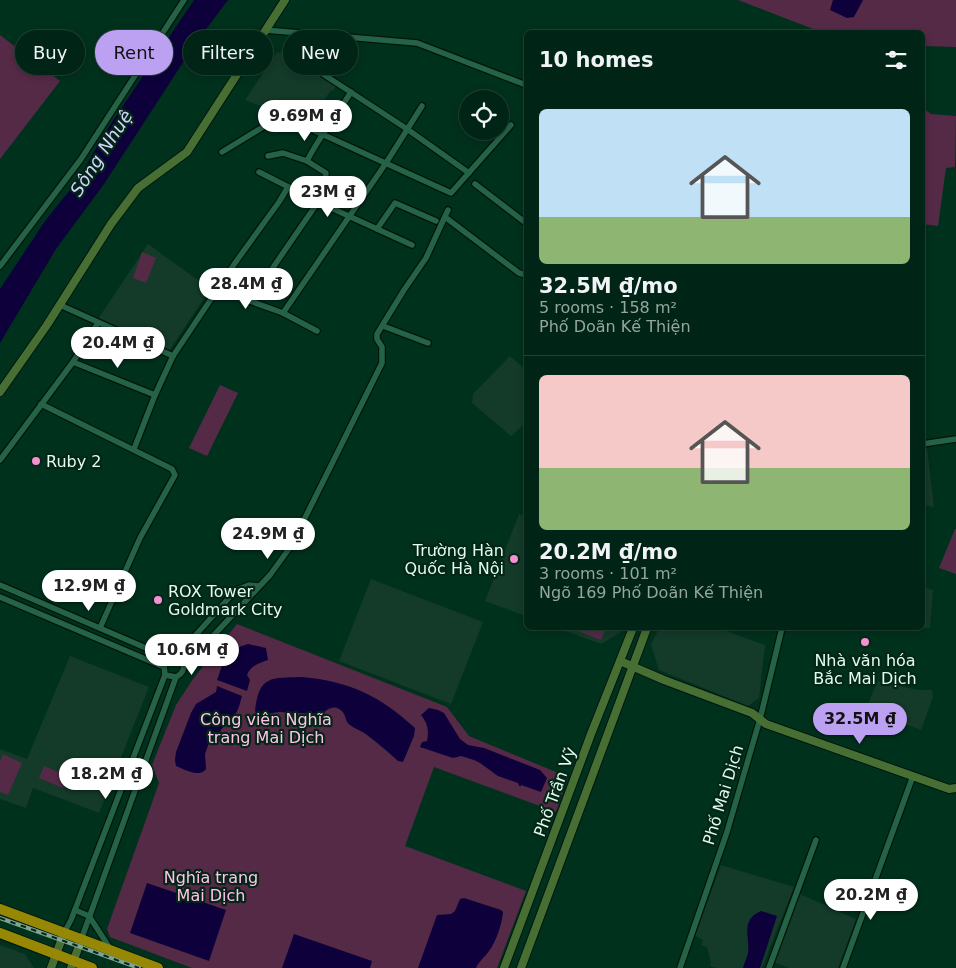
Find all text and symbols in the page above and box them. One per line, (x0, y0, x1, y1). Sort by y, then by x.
chip: Buy (15, 30, 85, 75)
chip: Rent (95, 30, 173, 75)
chip: Filters (183, 30, 273, 75)
chip: New (283, 30, 358, 75)
icon: filters (882, 46, 910, 74)
text: 10 homes (539, 48, 654, 72)
map controls (459, 90, 509, 140)
button: locate (459, 90, 509, 140)
pin: 9.69M ₫ (259, 100, 351, 142)
water label: Sông Nhuệ (65, 106, 137, 200)
text: 9.69M ₫ (269, 106, 341, 125)
icon: home (680, 142, 770, 232)
pin: 23M ₫ (293, 176, 363, 218)
text: 23M ₫ (301, 182, 355, 201)
pin: 28.4M ₫ (200, 268, 292, 310)
text: 28.4M ₫ (210, 274, 282, 293)
text: 32.5M ₫/mo (539, 274, 678, 298)
text: 5 rooms · 158 m² (539, 298, 677, 317)
text: Phố Doãn Kế Thiện (539, 317, 691, 336)
pin: 20.4M ₫ (72, 326, 164, 369)
text: 20.4M ₫ (82, 333, 154, 352)
icon: home (680, 407, 770, 497)
place label: Ruby 2 (46, 452, 101, 471)
marker: Ruby 2 (30, 455, 42, 467)
pin: 24.9M ₫ (222, 518, 314, 560)
text: 24.9M ₫ (232, 524, 304, 543)
text: 20.2M ₫/mo (539, 540, 678, 564)
place label: Trường Hàn Quốc Hà Nội (404, 541, 504, 578)
marker: Trường Hàn Quốc Hà Nội (508, 553, 520, 565)
text: 3 rooms · 101 m² (539, 564, 677, 583)
pin: 12.9M ₫ (43, 570, 135, 612)
text: 12.9M ₫ (53, 576, 125, 595)
place label: ROX Tower Goldmark City (168, 582, 282, 619)
text: Ngõ 169 Phố Doãn Kế Thiện (539, 583, 763, 602)
marker: ROX Tower Goldmark City (152, 594, 164, 606)
pin: 10.6M ₫ (146, 634, 238, 676)
marker: Nhà văn hóa Bắc Mai Dịch (859, 636, 871, 648)
text: 10.6M ₫ (156, 640, 228, 659)
place label: Nhà văn hóa Bắc Mai Dịch (813, 651, 917, 688)
pin: 32.5M ₫ (814, 702, 906, 745)
text: 32.5M ₫ (824, 709, 896, 728)
park label: Công viên Nghĩa trang Mai Dịch (200, 710, 332, 747)
street label: Phố Mai Dịch (699, 743, 747, 847)
street label: Phố Trần Vỹ (530, 745, 580, 839)
pin: 18.2M ₫ (60, 758, 152, 800)
text: 18.2M ₫ (70, 764, 142, 783)
park label: Nghĩa trang Mai Dịch (164, 868, 258, 905)
pin: 20.2M ₫ (825, 878, 917, 921)
text: 20.2M ₫ (835, 885, 907, 904)

